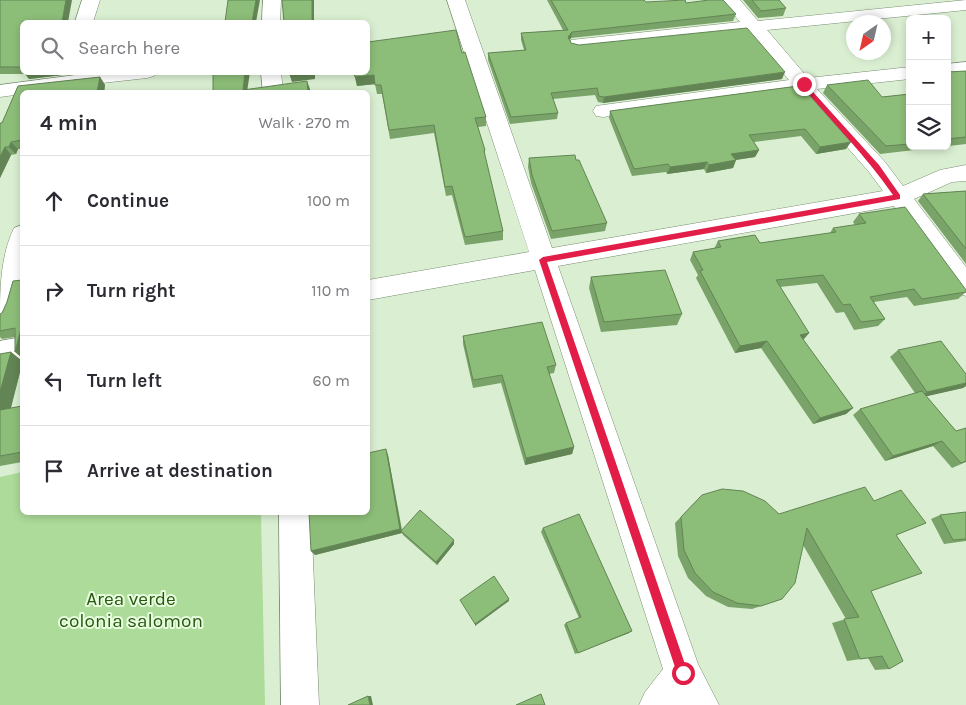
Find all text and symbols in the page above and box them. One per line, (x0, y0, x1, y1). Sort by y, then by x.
north arrow (846, 15, 891, 60)
map controls (906, 15, 951, 150)
button: + (906, 15, 951, 60)
search box (20, 20, 370, 75)
icon: search (38, 34, 66, 62)
text: Search here (78, 37, 180, 59)
button: − (906, 60, 951, 105)
route end (793, 73, 816, 96)
button: layers (906, 105, 951, 150)
text: 4 min (40, 111, 98, 135)
text: Walk · 270 m (258, 113, 350, 132)
icon: ahead (40, 187, 68, 215)
text: Continue (87, 190, 169, 212)
text: 100 m (307, 191, 350, 210)
icon: right (40, 277, 68, 305)
text: Turn right (87, 280, 176, 302)
text: 110 m (311, 281, 350, 300)
icon: left (40, 367, 68, 395)
text: Turn left (87, 370, 162, 392)
text: 60 m (313, 371, 350, 390)
icon: arrive (40, 457, 68, 485)
text: Arrive at destination (87, 460, 273, 482)
park label: Area verde colonia salomon (59, 588, 203, 632)
route start (672, 662, 695, 685)

